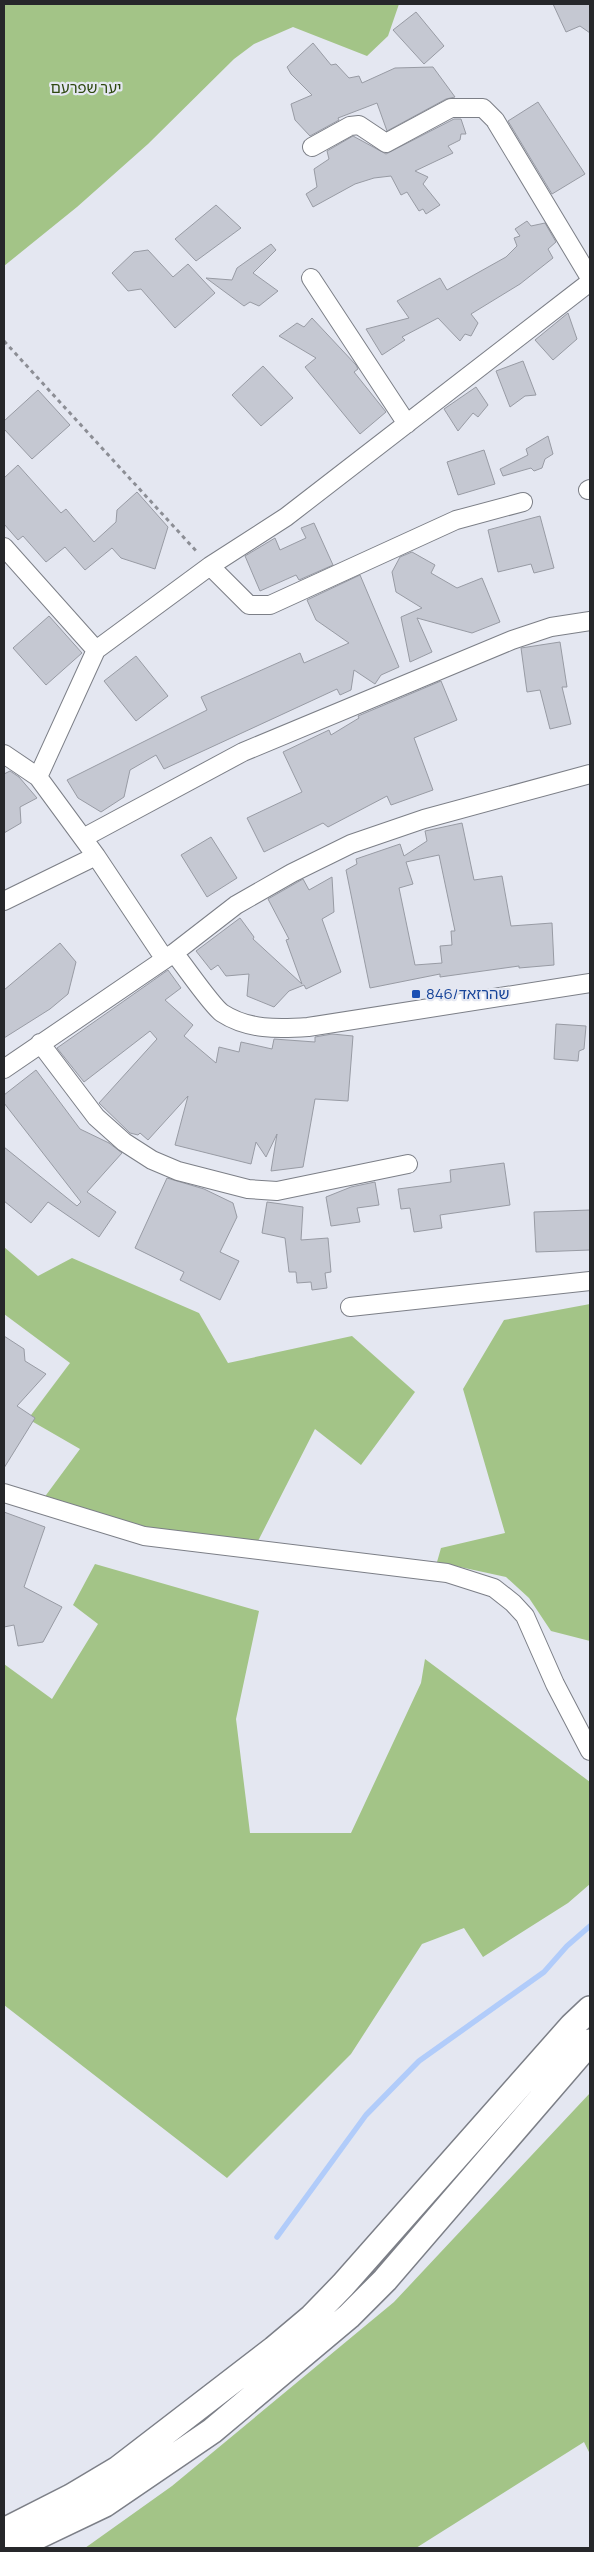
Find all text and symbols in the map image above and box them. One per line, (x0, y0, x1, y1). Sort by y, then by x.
park label: יער שפרעם (50, 77, 122, 98)
place label: 846/שהרזאד (426, 983, 509, 1004)
marker: 846/שהרזאד (410, 988, 422, 1000)

